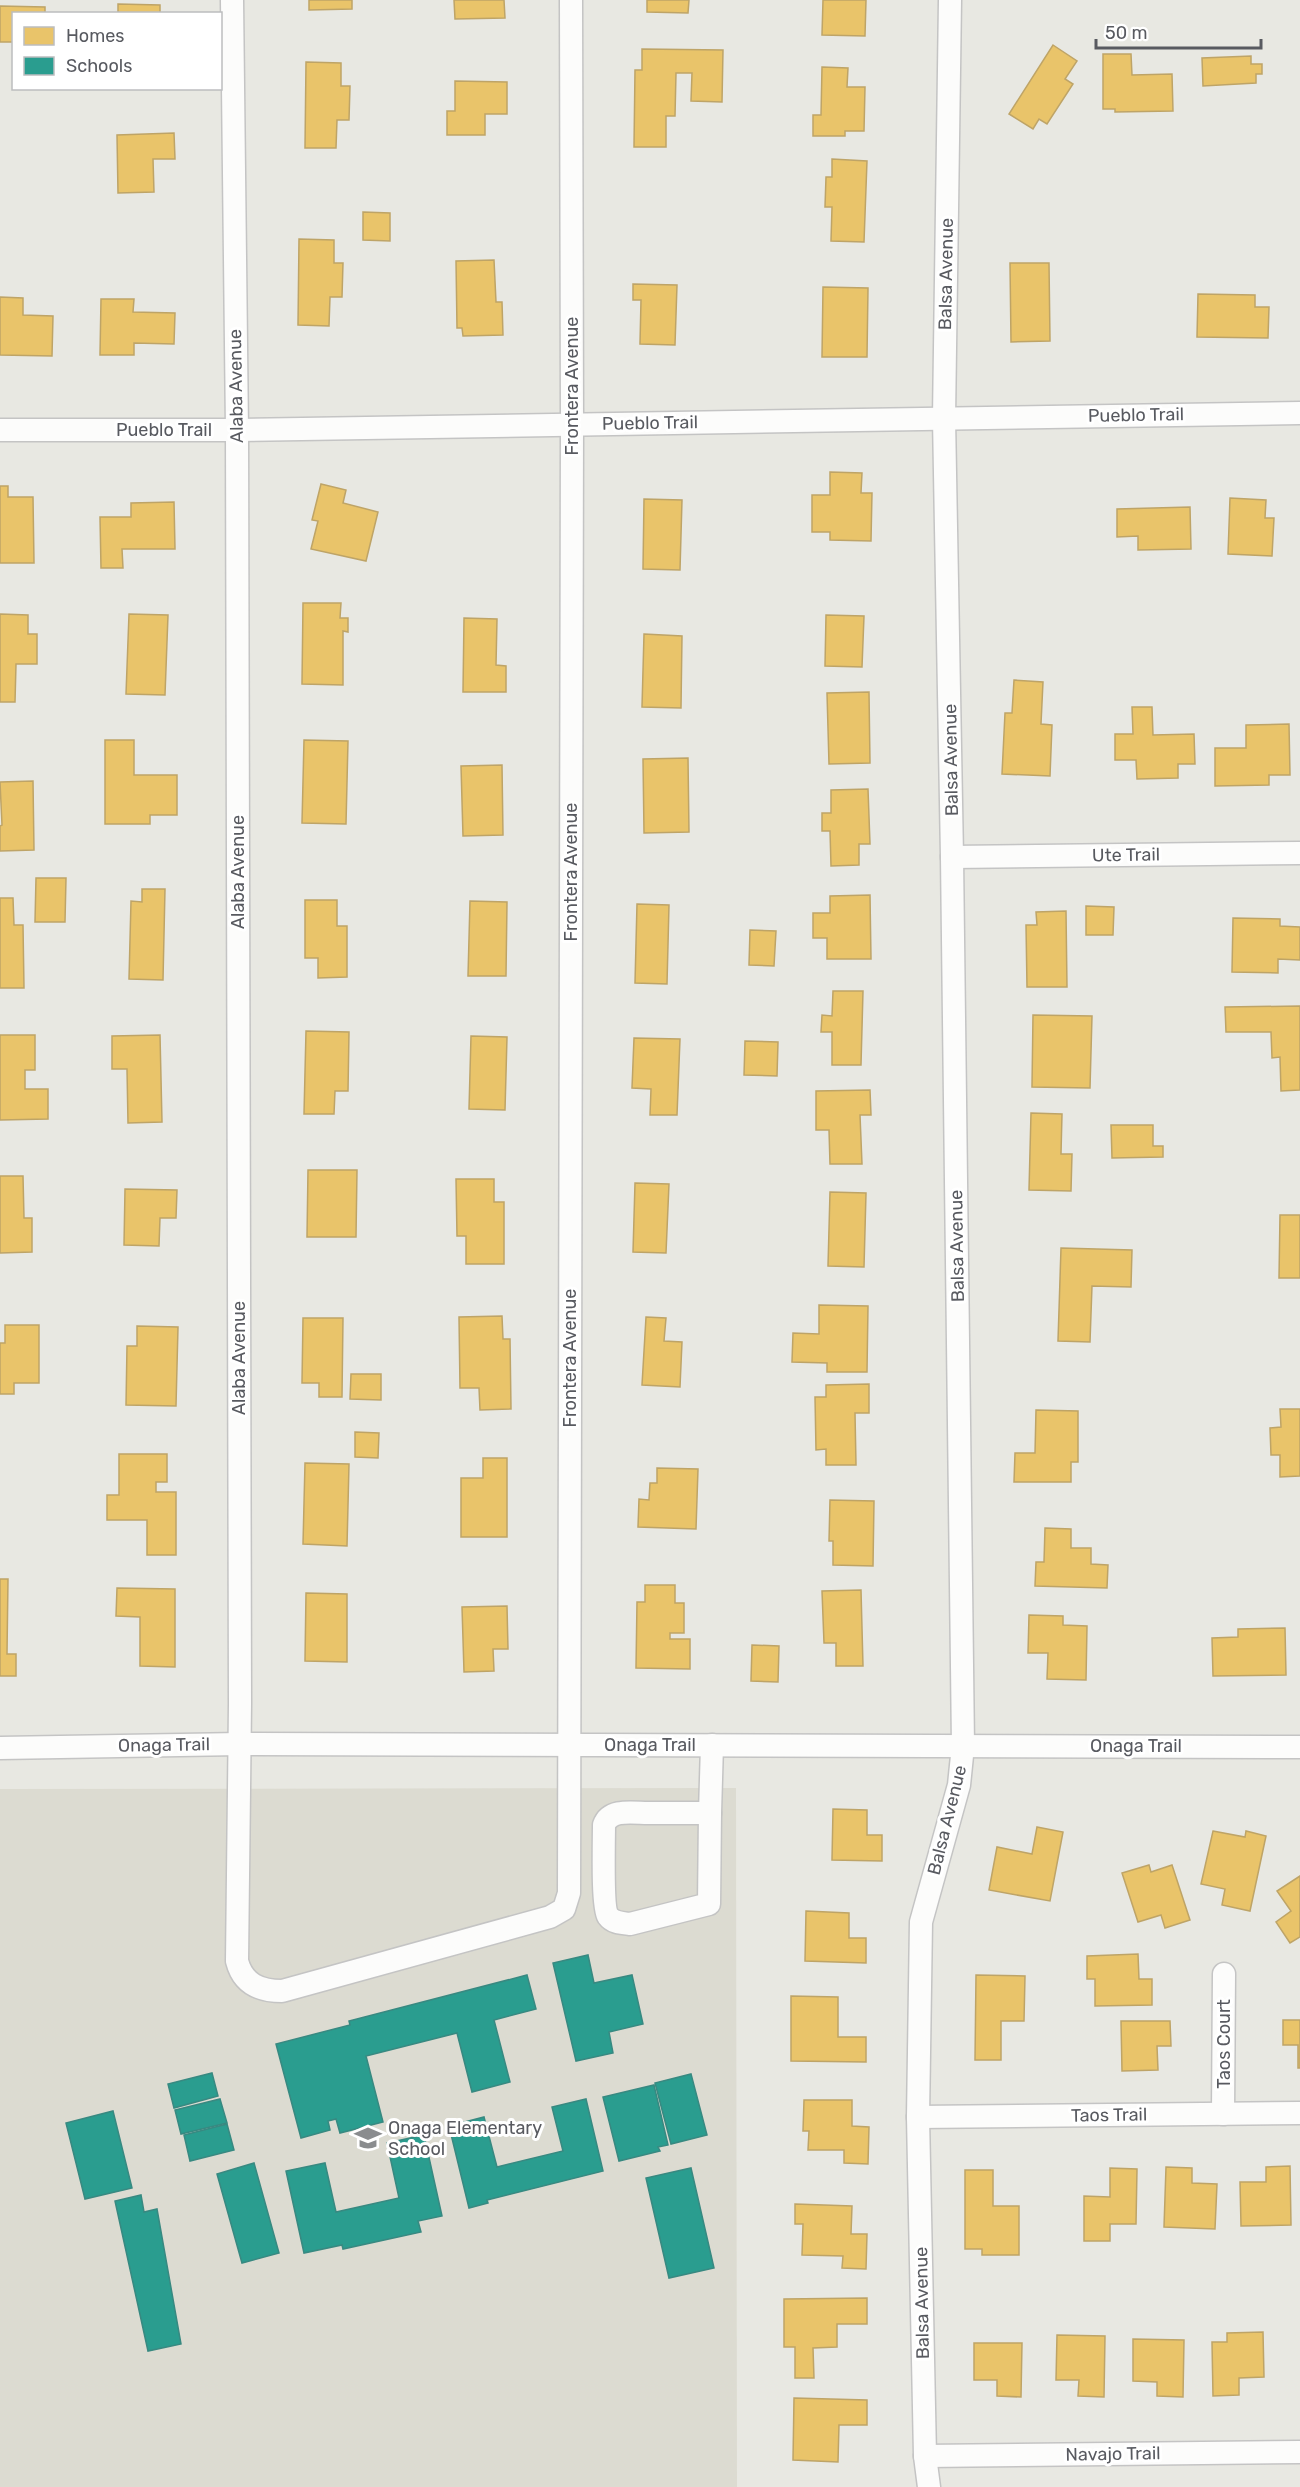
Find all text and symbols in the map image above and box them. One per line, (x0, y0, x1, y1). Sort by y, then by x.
legend (12, 12, 222, 90)
scale bar (1096, 12, 1261, 50)
text: 50 m (1105, 22, 1148, 44)
text: Homes (66, 25, 124, 47)
text: Schools (66, 55, 132, 77)
street label: Balsa Avenue (934, 218, 958, 330)
street label: Frontera Avenue (561, 317, 583, 455)
street label: Alaba Avenue (224, 329, 248, 443)
street label: Pueblo Trail (1088, 403, 1184, 427)
street label: Pueblo Trail (602, 411, 698, 435)
street label: Pueblo Trail (116, 419, 212, 441)
street label: Balsa Avenue (939, 704, 963, 816)
street label: Frontera Avenue (560, 803, 582, 941)
street label: Alaba Avenue (227, 815, 249, 929)
street label: Ute Trail (1092, 843, 1160, 867)
street label: Balsa Avenue (945, 1190, 969, 1302)
street label: Frontera Avenue (559, 1289, 581, 1427)
street label: Alaba Avenue (228, 1301, 250, 1415)
street label: Onaga Trail (118, 1733, 210, 1757)
street label: Onaga Trail (604, 1734, 696, 1756)
street label: Onaga Trail (1090, 1735, 1182, 1757)
street label: Balsa Avenue (923, 1763, 971, 1877)
street label: Taos Court (1213, 1999, 1235, 2089)
street label: Taos Trail (1071, 2103, 1147, 2127)
place label: Onaga Elementary School (388, 2117, 542, 2160)
school or university icon: Onaga Elementary School (353, 2123, 383, 2153)
street label: Balsa Avenue (910, 2247, 934, 2359)
street label: Navajo Trail (1065, 2442, 1161, 2466)

